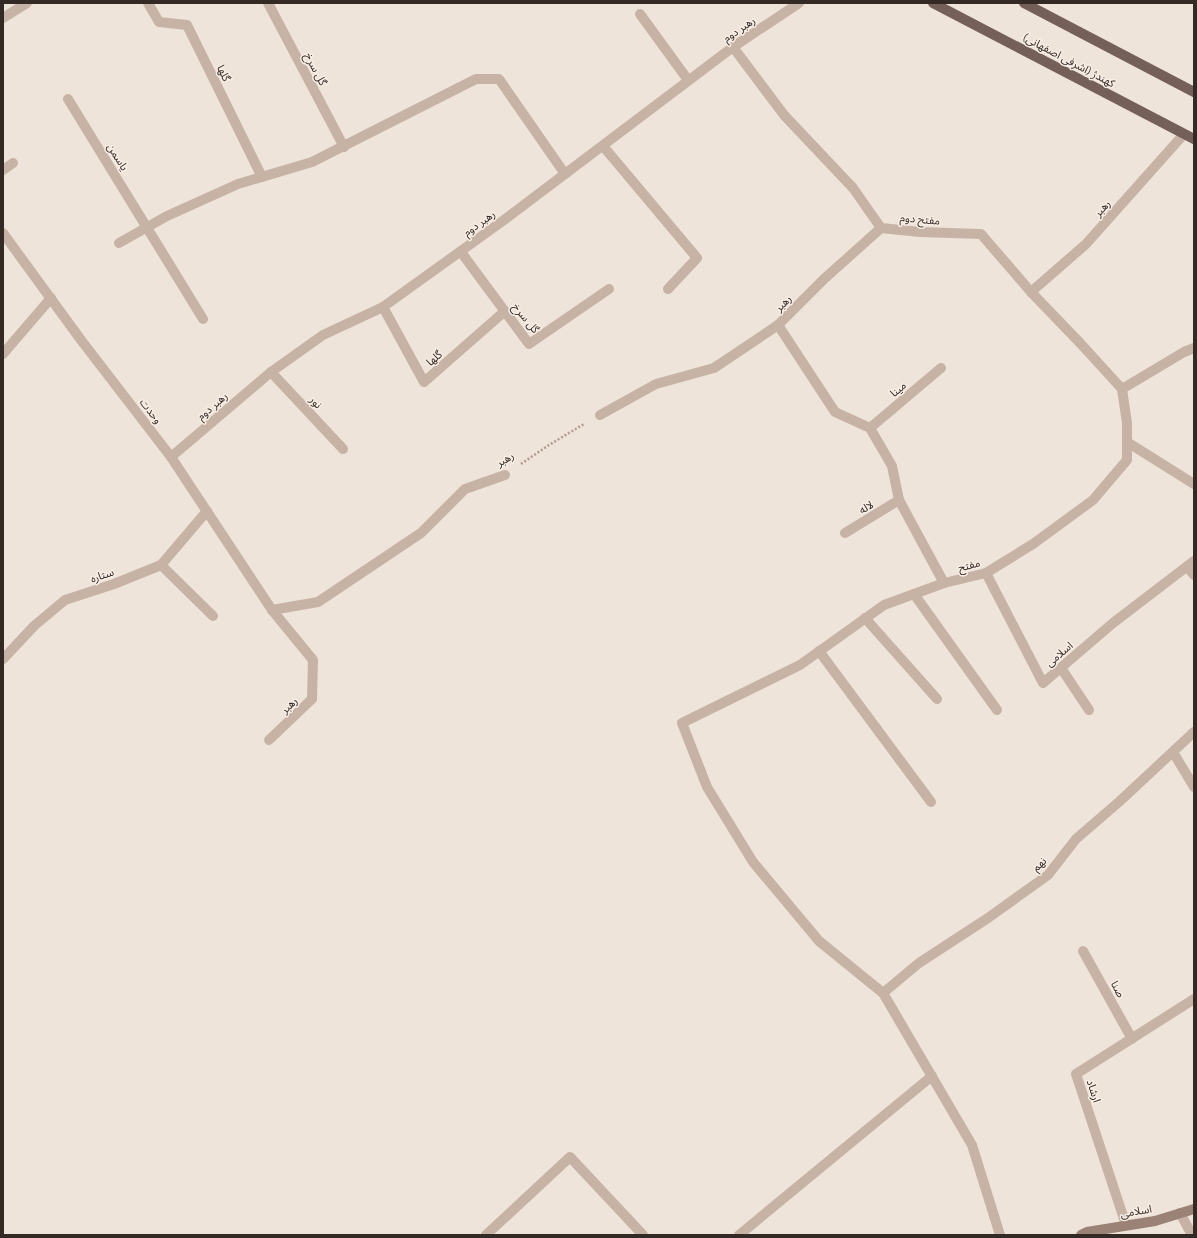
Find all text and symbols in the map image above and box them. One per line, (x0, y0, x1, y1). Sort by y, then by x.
street label: رهبر دوم (720, 13, 758, 46)
street label: کهندژ (اشرفی اصفهانی) (1020, 30, 1118, 90)
street label: گل سرخ (301, 50, 331, 89)
street label: گلها (214, 62, 234, 84)
street label: یاسمن (104, 141, 132, 173)
street label: رهبر (1090, 197, 1113, 220)
street label: رهبر دوم (460, 207, 498, 240)
street label: مفتح دوم (899, 210, 941, 229)
street label: رهبر (771, 292, 794, 315)
street label: گل سرخ (509, 300, 543, 337)
street label: گلها (423, 347, 445, 369)
street label: مینا (887, 378, 909, 400)
street label: رهبر دوم (194, 389, 231, 424)
street label: نور (306, 392, 325, 411)
street label: وحدت (137, 396, 165, 426)
street label: رهبر (493, 448, 516, 470)
street label: لاله (856, 497, 876, 517)
street label: مفتح (956, 555, 982, 576)
street label: ستاره (88, 564, 116, 586)
street label: اسلامی (1042, 638, 1076, 670)
street label: رهبر (277, 694, 300, 717)
street label: نهم (1029, 854, 1051, 876)
street label: صنا (1108, 978, 1128, 1000)
street label: ارشاد (1084, 1078, 1104, 1104)
street label: اسلامی (1119, 1201, 1153, 1221)

